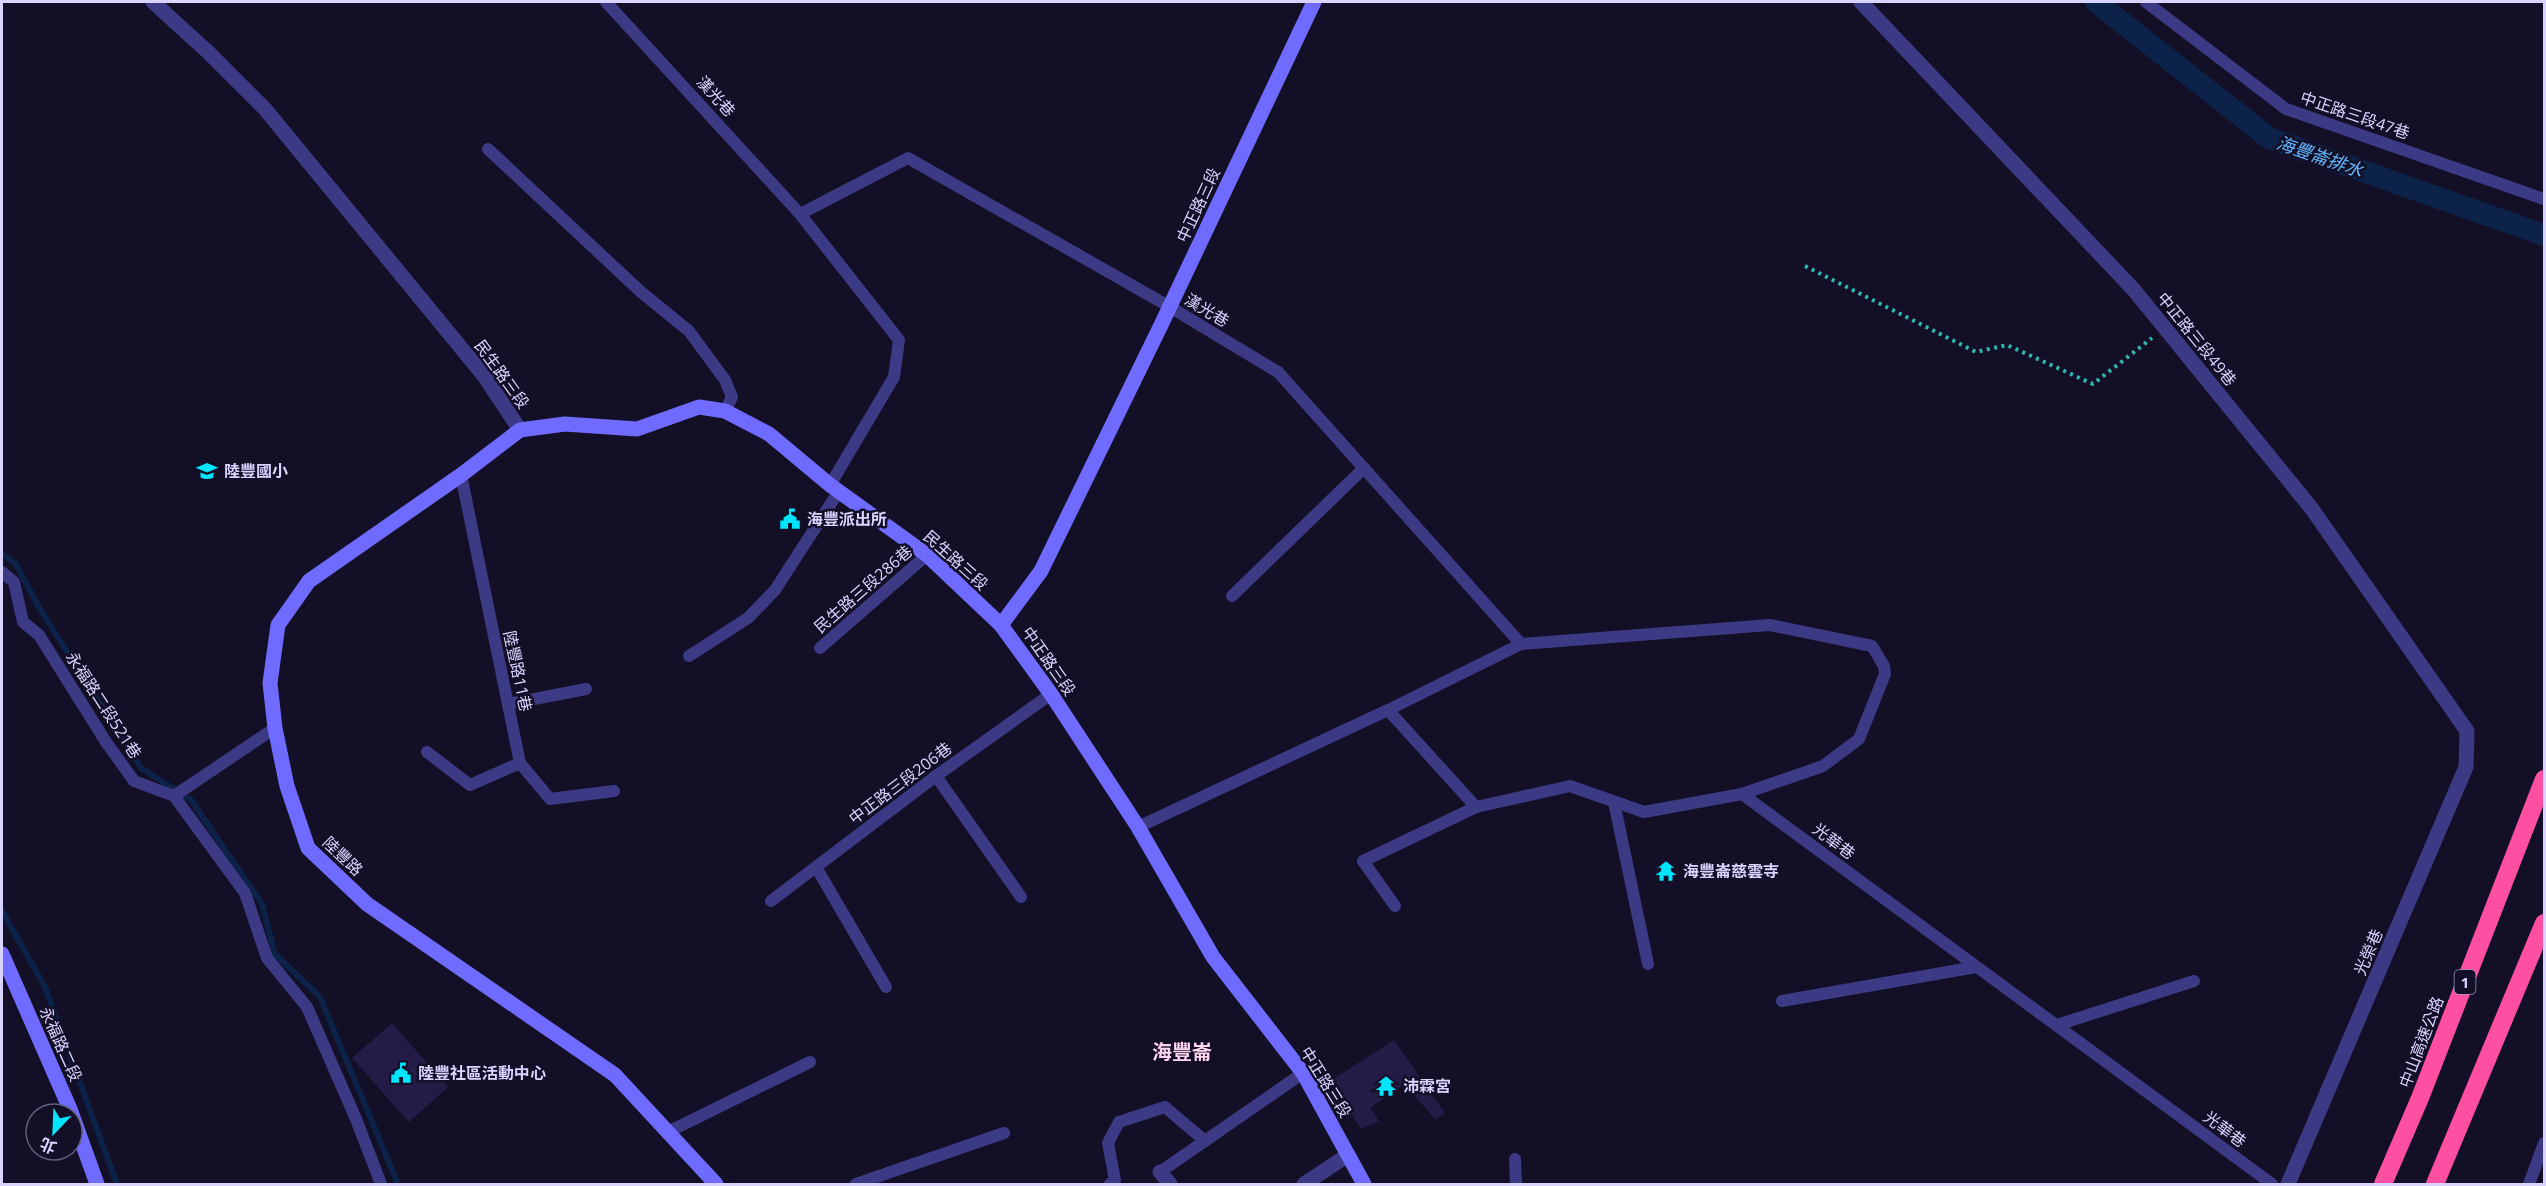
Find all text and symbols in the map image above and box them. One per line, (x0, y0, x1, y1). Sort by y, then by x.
street label: 漢光巷 (692, 71, 740, 121)
street label: 中正路三段47巷 (2297, 86, 2413, 144)
water label: 海豐崙排水 (2274, 130, 2367, 182)
street label: 中正路三段 (1171, 164, 1225, 246)
street label: 漢光巷 (1181, 288, 1233, 332)
street label: 中正路三段49巷 (2152, 288, 2242, 390)
street label: 民生路三段 (470, 335, 534, 413)
school or university icon: 陸豐國小 (195, 459, 219, 483)
place label: 陸豐國小 (224, 460, 288, 482)
public building icon: 海豐派出所 (778, 507, 802, 531)
place label: 海豐派出所 (807, 508, 887, 530)
street label: 民生路三段 (919, 525, 993, 595)
street label: 民生路三段286巷 (809, 540, 917, 638)
street label: 中正路三段 (1017, 622, 1081, 700)
street label: 陸豐路11巷 (499, 628, 537, 714)
street label: 永福路二段521巷 (61, 647, 147, 763)
street label: 中正路三段206巷 (844, 737, 956, 829)
street label: 光華巷 (1808, 818, 1860, 864)
street label: 陸豐路 (318, 831, 368, 881)
temple icon: 海豐崙慈雲寺 (1654, 859, 1678, 883)
place label: 海豐崙慈雲寺 (1683, 860, 1779, 882)
street label: 光榮巷 (2348, 926, 2388, 978)
road number: 1 (2454, 970, 2476, 994)
street label: 中山高速公路 (2394, 993, 2448, 1091)
street label: 永福路二段 (35, 1003, 87, 1085)
district label: 海豐崙 (1152, 1038, 1212, 1065)
street label: 中正路三段 (1295, 1042, 1357, 1122)
public building icon: 陸豐社區活動中心 (389, 1061, 413, 1085)
place label: 陸豐社區活動中心 (418, 1062, 546, 1084)
temple icon: 沛霖宮 (1374, 1074, 1398, 1098)
place label: 沛霖宮 (1403, 1075, 1451, 1097)
north arrow (24, 1102, 84, 1162)
street label: 光華巷 (2199, 1106, 2251, 1152)
text: 北 (36, 1133, 60, 1159)

